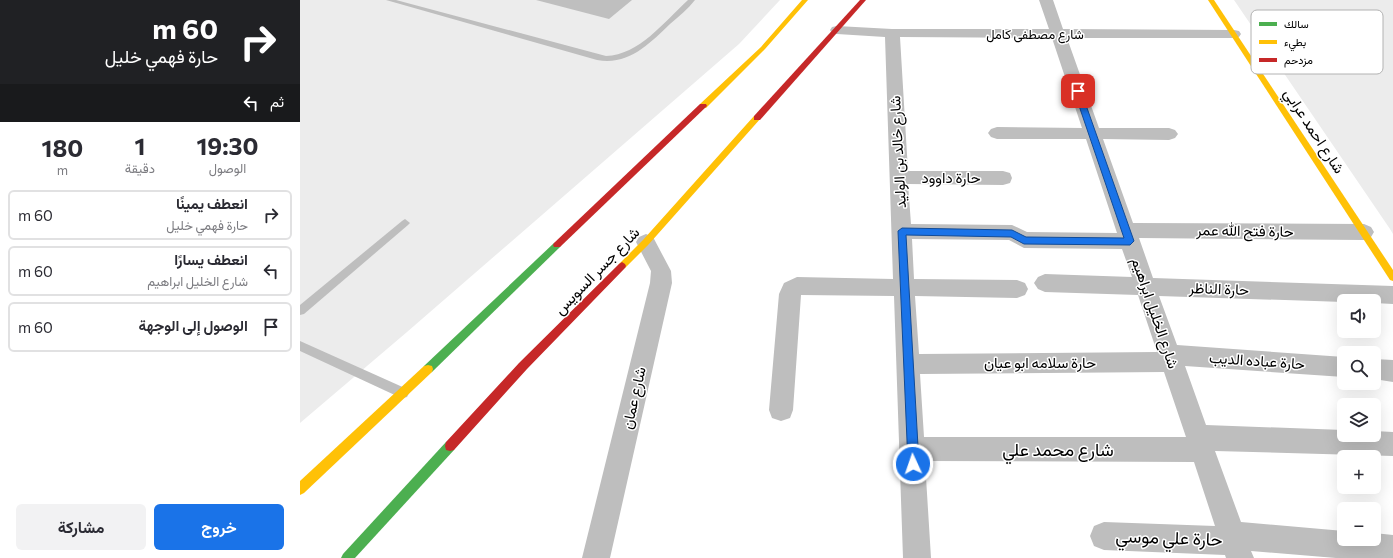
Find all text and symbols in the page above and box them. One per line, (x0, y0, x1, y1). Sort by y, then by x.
legend (1251, 10, 1383, 74)
text: 60 m (152, 11, 218, 45)
icon: right (232, 16, 284, 68)
text: سالك (1284, 17, 1309, 30)
street label: شارع مصطفى كامل (986, 26, 1084, 44)
text: بطيء (1284, 35, 1306, 52)
text: حارة فهمي خليل (105, 45, 218, 67)
text: مزدحم (1284, 53, 1313, 68)
pin (1061, 74, 1095, 108)
icon: arrive (1067, 80, 1089, 102)
street label: شارع احمد عرابي (1277, 85, 1349, 179)
icon: left (240, 92, 262, 114)
text: ثم (270, 92, 284, 110)
street label: شارع خالد بن الوليد (885, 95, 912, 209)
text: 1 (134, 131, 145, 160)
text: 19:30 (196, 131, 258, 160)
text: 180 (42, 133, 83, 162)
text: دقيقة (125, 160, 155, 176)
text: الوصول (209, 160, 246, 176)
text: m (57, 162, 68, 178)
street label: حارة داوود (922, 168, 980, 187)
text: انعطف يمينًا (176, 194, 248, 212)
icon: right (260, 204, 282, 226)
text: 60 m (18, 206, 53, 224)
text: حارة فهمي خليل (166, 217, 248, 233)
street label: حارة فتح الله عمر (1195, 220, 1294, 243)
street label: شارع جسر السويس (550, 223, 645, 320)
text: انعطف يسارًا (174, 250, 248, 268)
street label: شارع الخليل ابراهيم (1126, 255, 1183, 372)
icon: left (260, 260, 282, 282)
text: 60 m (18, 262, 53, 280)
text: شارع الخليل ابراهيم (147, 273, 248, 289)
street label: حارة الناظر (1188, 278, 1249, 299)
map controls (1337, 294, 1381, 546)
button: sound (1337, 294, 1381, 338)
text: الوصول إلى الوجهة (139, 316, 248, 334)
icon: arrive (260, 316, 282, 338)
text: 60 m (18, 318, 53, 336)
button: search (1337, 346, 1381, 390)
street label: حارة عباده الديب (1208, 348, 1306, 373)
street label: حارة سلامه ابو عيان (984, 353, 1096, 372)
street label: شارع عمان (617, 365, 652, 431)
button: layers (1337, 398, 1381, 442)
street label: شارع محمد علي (1002, 438, 1114, 465)
position arrow (892, 443, 934, 485)
button: + (1337, 450, 1381, 494)
button: − (1337, 502, 1381, 546)
button: مشاركة (16, 504, 146, 550)
button: خروج (154, 504, 284, 550)
street label: حارة علي موسي (1115, 524, 1223, 555)

